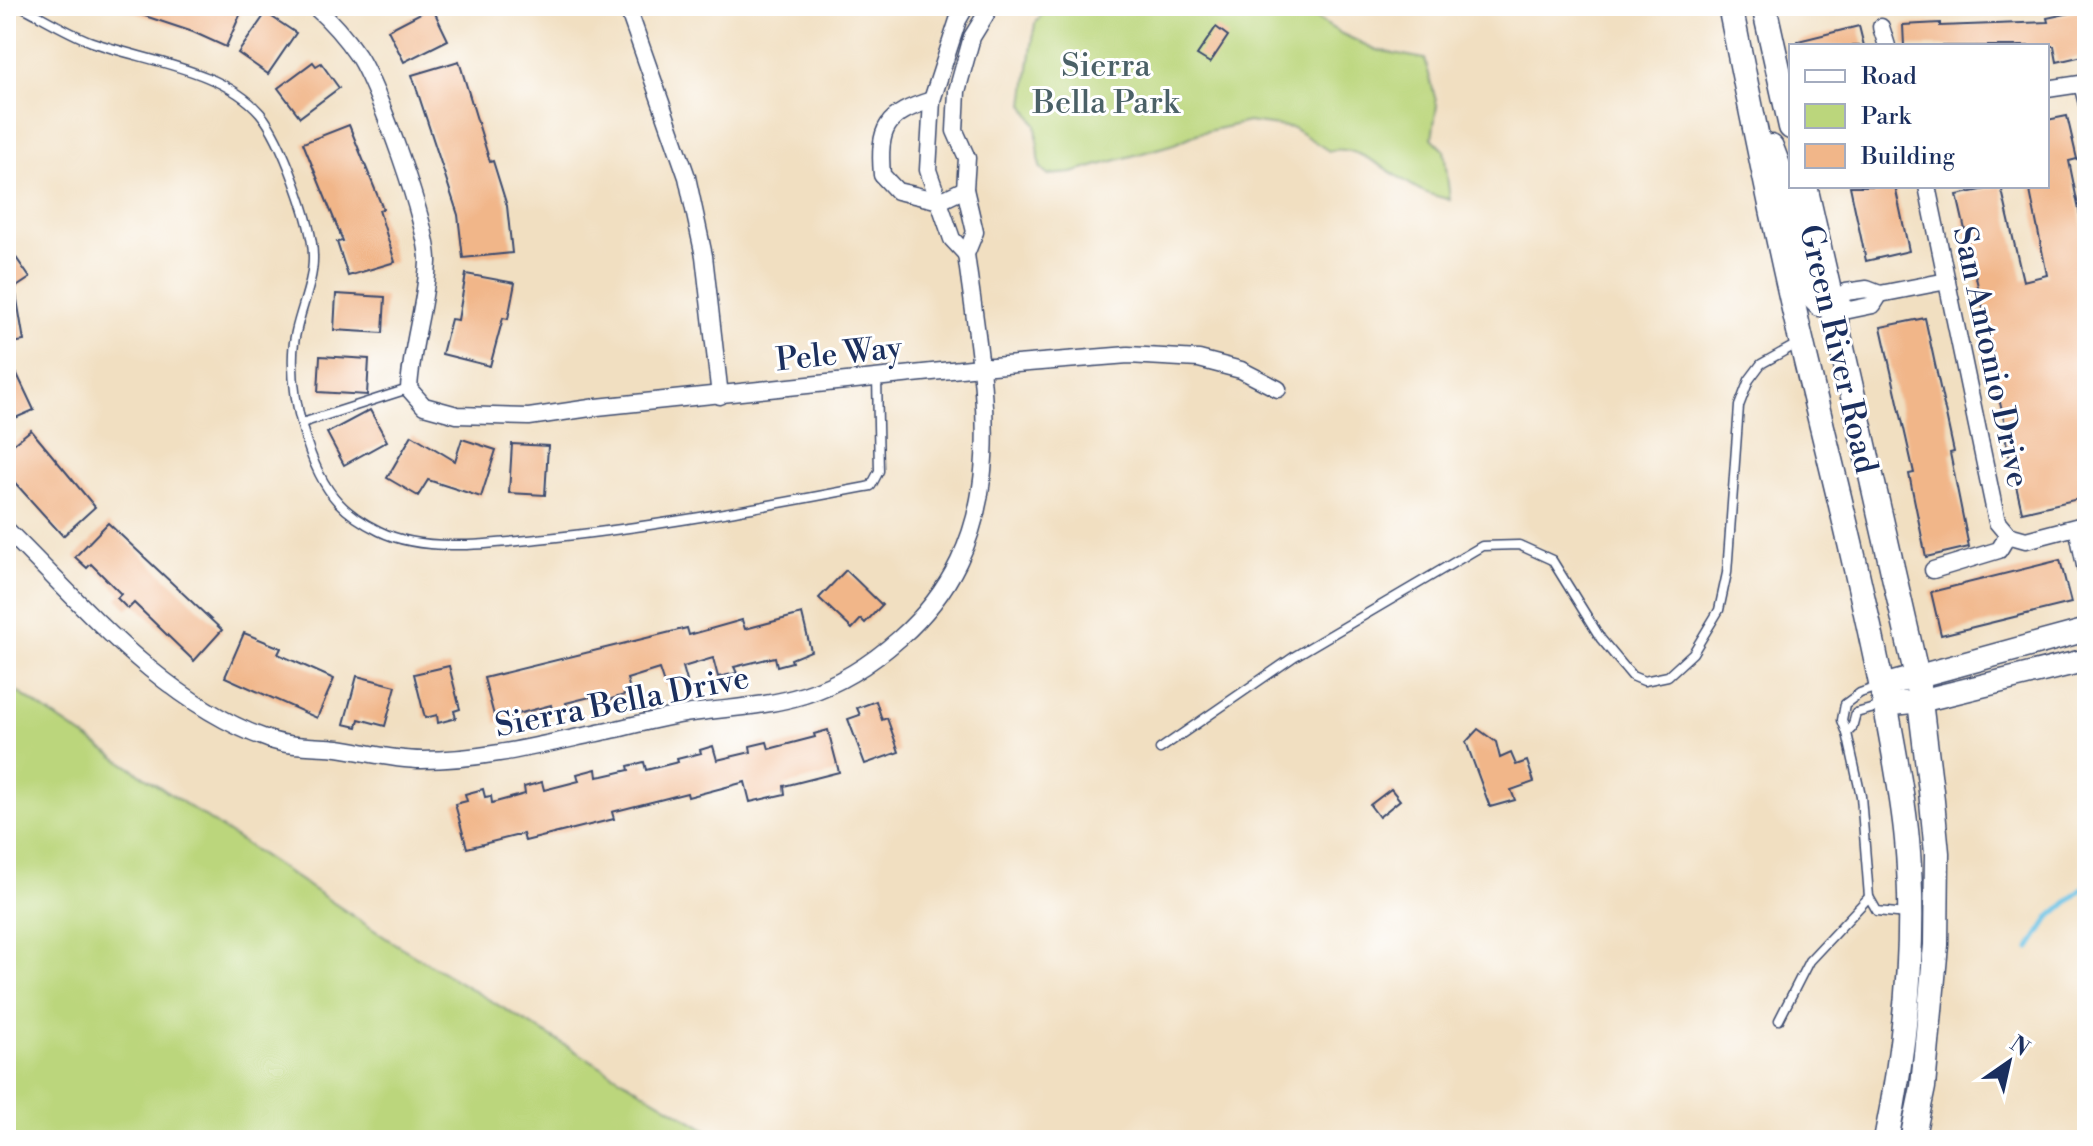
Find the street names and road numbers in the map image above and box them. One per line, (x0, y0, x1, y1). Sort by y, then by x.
street label: Green River Road (1790, 221, 1886, 477)
street label: San Antonio Drive (1944, 223, 2038, 491)
street label: Pele Way (774, 327, 905, 381)
street label: Sierra Bella Drive (492, 658, 752, 746)

